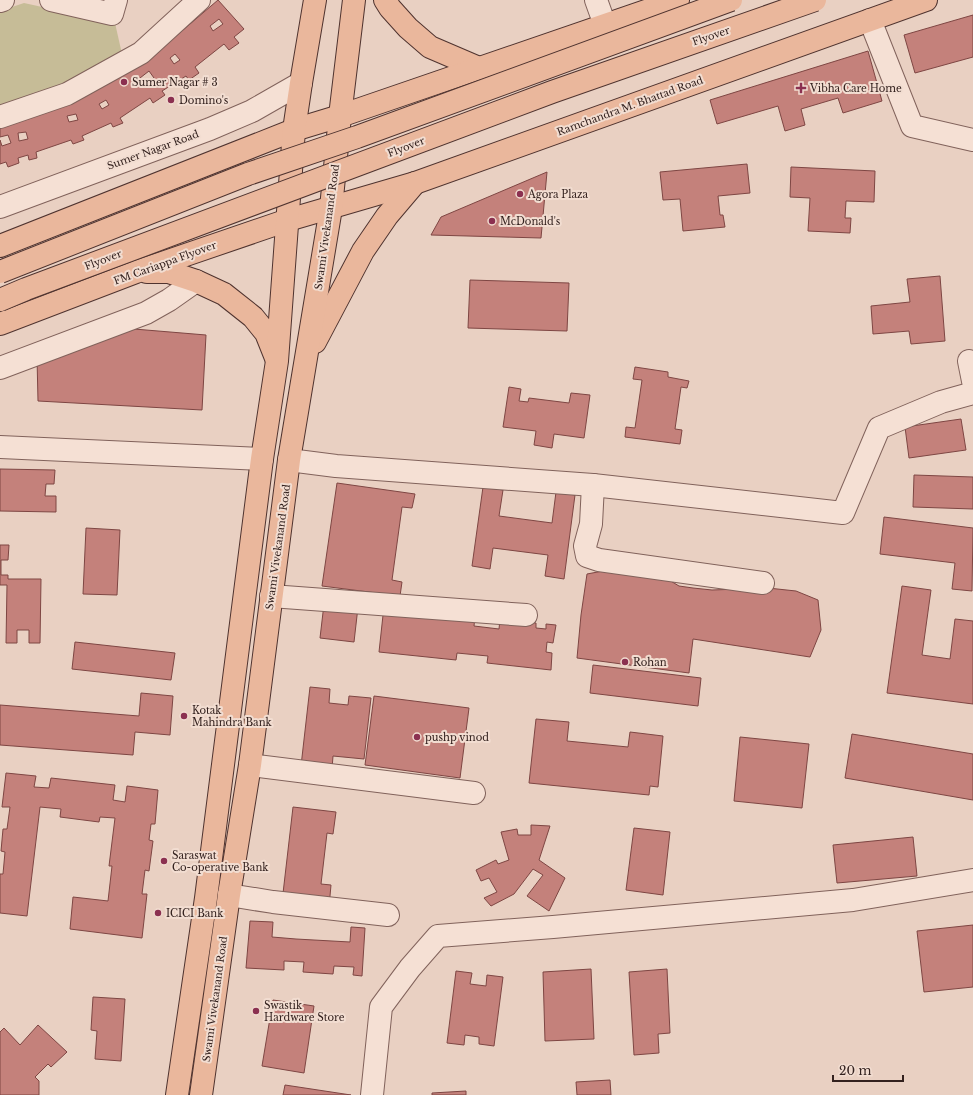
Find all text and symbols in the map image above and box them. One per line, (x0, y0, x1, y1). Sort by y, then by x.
street label: Flyover (691, 23, 732, 48)
street label: Ramchandra M. Bhattad Road (555, 73, 705, 139)
place label: Sumer Nagar # 3 (132, 76, 218, 89)
marker: Sumer Nagar # 3 (119, 77, 129, 87)
marker: Vibha Care Home (795, 82, 807, 94)
place label: Vibha Care Home (809, 82, 902, 95)
place label: Domino's (179, 94, 229, 107)
marker: Domino's (166, 95, 176, 105)
street label: Sumer Nagar Road (105, 127, 201, 173)
street label: Flyover (386, 134, 427, 160)
street label: Swami Vivekanand Road (312, 163, 342, 291)
place label: Agora Plaza (527, 188, 588, 201)
marker: Agora Plaza (515, 189, 525, 199)
place label: McDonald's (500, 215, 561, 228)
marker: McDonald's (487, 216, 497, 226)
street label: FM Cariappa Flyover (112, 238, 218, 288)
street label: Flyover (83, 247, 124, 273)
street label: Swami Vivekanand Road (263, 483, 293, 611)
place label: Rohan (633, 656, 667, 669)
marker: Rohan (620, 657, 630, 667)
place label: Kotak Mahindra Bank (192, 704, 273, 729)
marker: Kotak Mahindra Bank (179, 711, 189, 721)
place label: pushp vinod (425, 731, 489, 744)
marker: pushp vinod (412, 732, 422, 742)
place label: Saraswat Co-operative Bank (172, 849, 269, 874)
marker: Saraswat Co-operative Bank (159, 856, 169, 866)
place label: ICICI Bank (166, 907, 224, 920)
marker: ICICI Bank (153, 908, 163, 918)
street label: Swami Vivekanand Road (200, 935, 230, 1063)
place label: Swastik Hardware Store (264, 999, 345, 1024)
marker: Swastik Hardware Store (251, 1006, 261, 1016)
scale bar (833, 1057, 903, 1083)
text: 20 m (839, 1063, 871, 1078)

